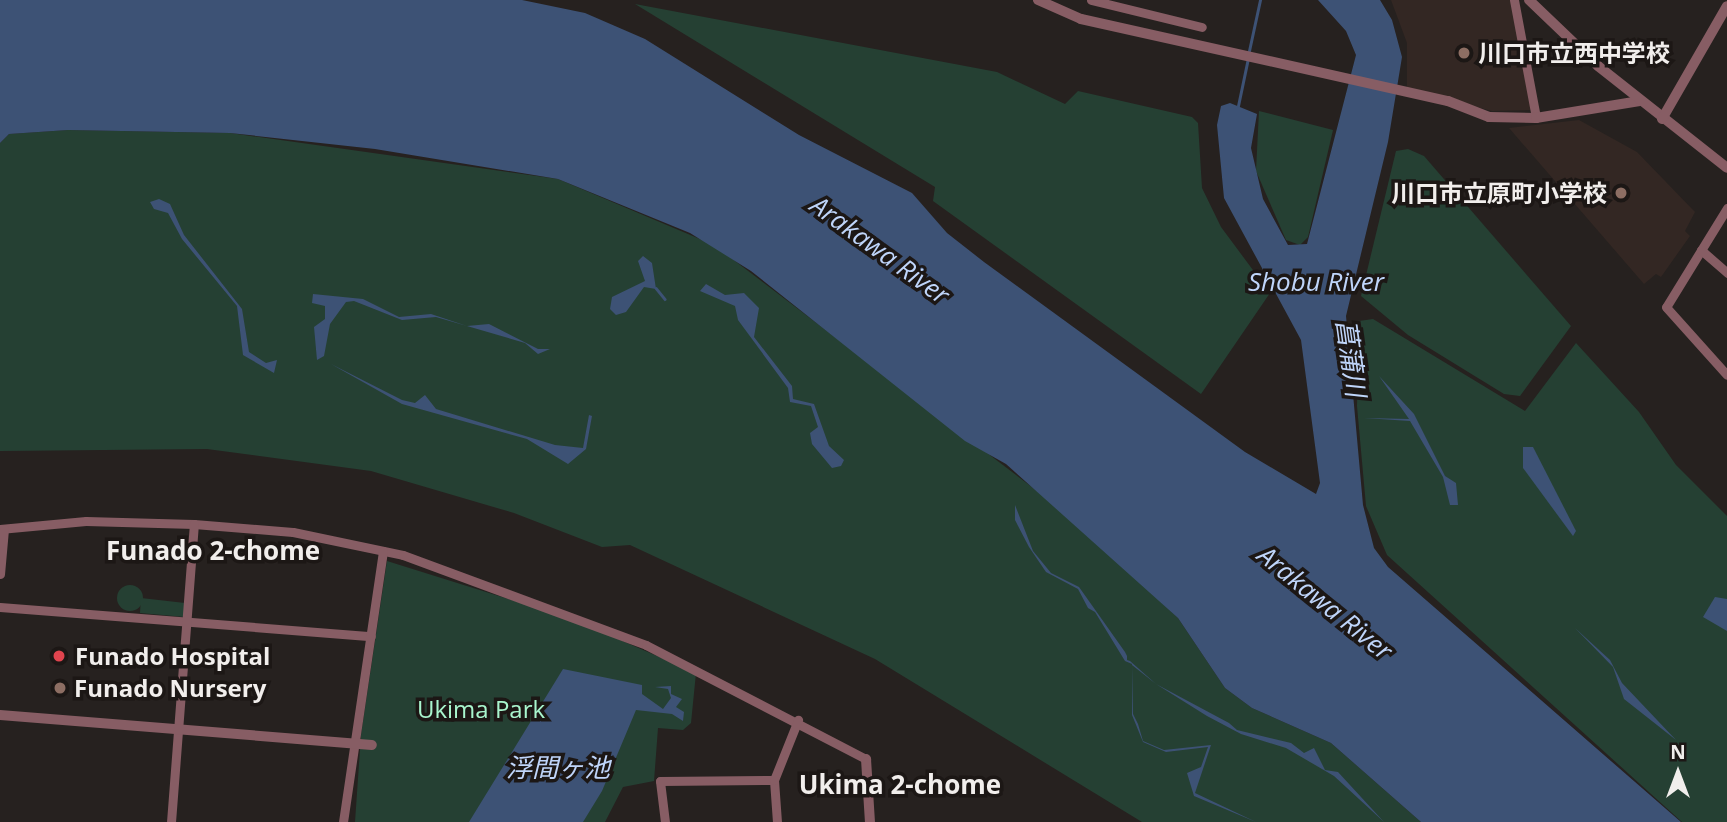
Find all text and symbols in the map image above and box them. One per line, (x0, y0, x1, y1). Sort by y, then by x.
place label: 川口市立西中学校 (1478, 39, 1670, 67)
marker: 川口市立西中学校 (1456, 45, 1472, 61)
place label: 川口市立原町小学校 (1391, 179, 1607, 207)
marker: 川口市立原町小学校 (1613, 185, 1629, 201)
water label: Arakawa River (805, 189, 955, 311)
water label: Shobu River (1248, 266, 1384, 298)
water label: 菖蒲川 (1330, 317, 1372, 399)
district label: Funado 2-chome (106, 535, 320, 567)
water label: Arakawa River (1252, 539, 1398, 667)
place label: Funado Hospital (75, 642, 270, 670)
marker: Funado Hospital (49, 646, 69, 666)
place label: Funado Nursery (74, 674, 266, 702)
marker: Funado Nursery (52, 680, 68, 696)
park label: Ukima Park (417, 695, 545, 723)
north arrow (1643, 738, 1713, 808)
text: N (1670, 739, 1686, 765)
water label: 浮間ヶ池 (506, 752, 610, 784)
district label: Ukima 2-chome (799, 769, 1001, 801)

